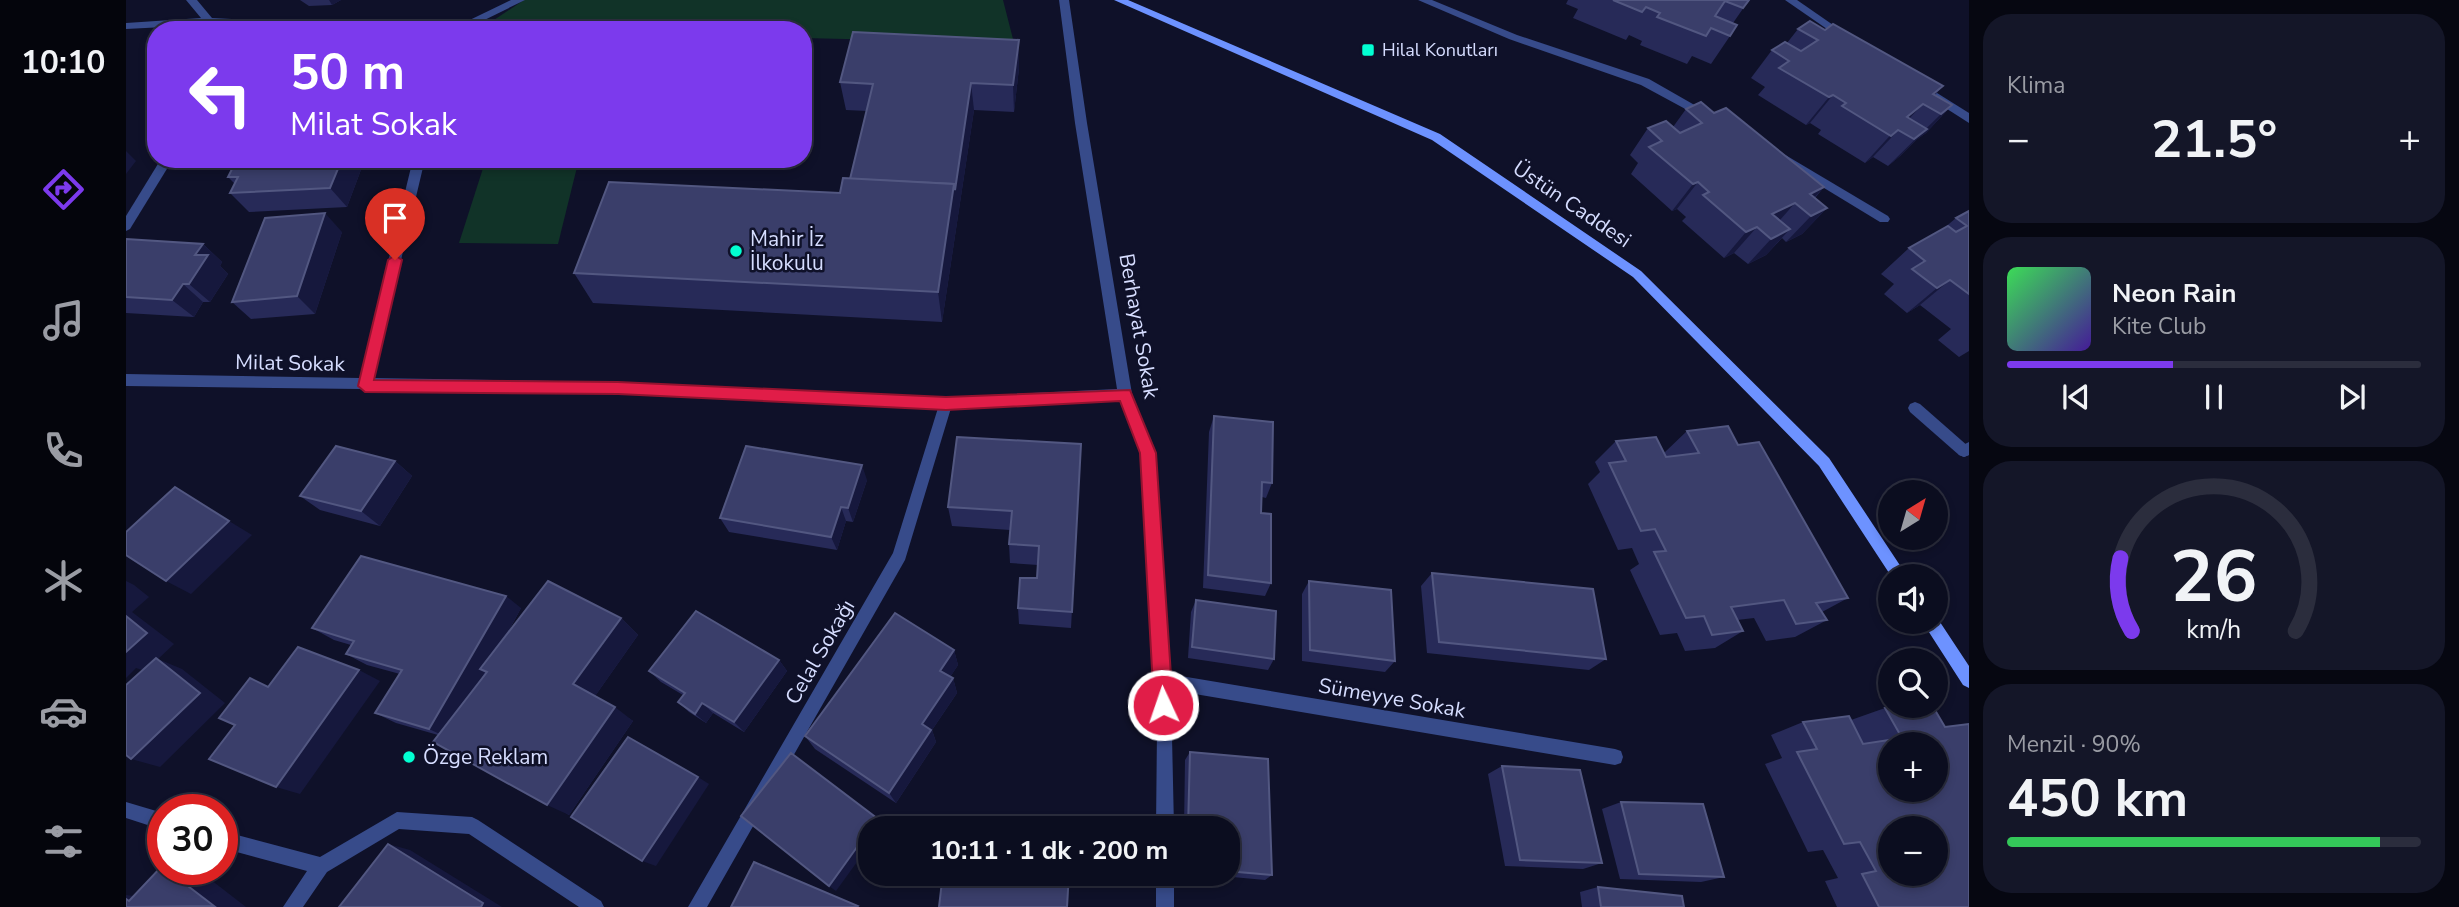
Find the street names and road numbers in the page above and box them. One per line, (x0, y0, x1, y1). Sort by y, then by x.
street label: Üstün Caddesi (1507, 154, 1637, 254)
street label: Berhayat Sokak (1112, 251, 1166, 401)
street label: Milat Sokak (235, 348, 345, 378)
street label: Celal Sokağı (779, 594, 861, 710)
street label: Sümeyye Sokak (1316, 671, 1468, 725)

